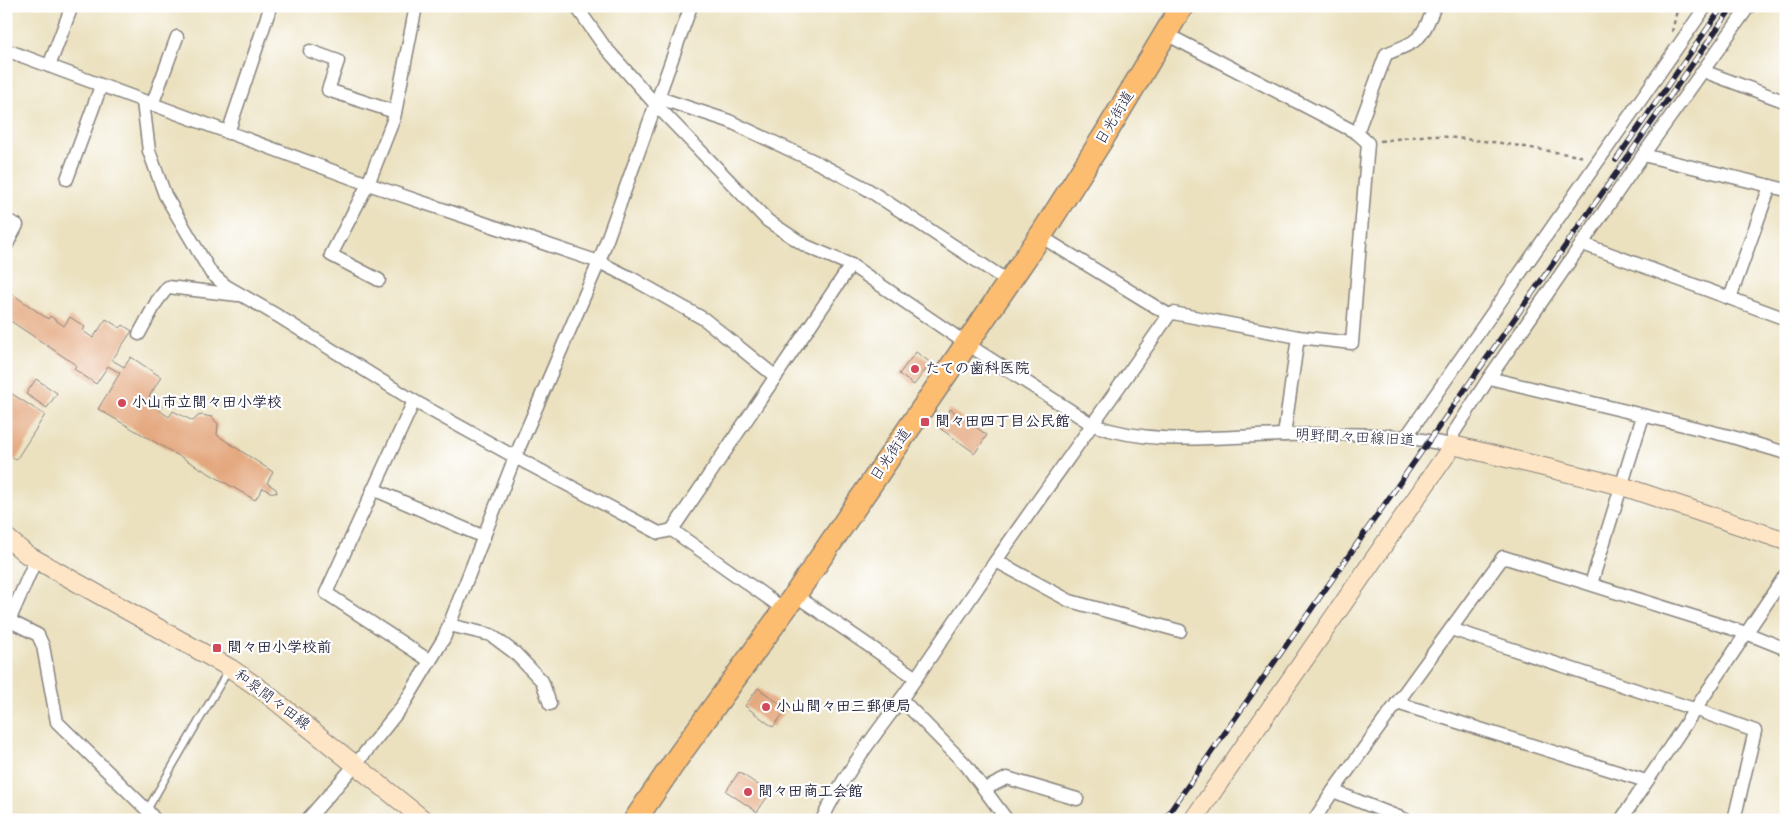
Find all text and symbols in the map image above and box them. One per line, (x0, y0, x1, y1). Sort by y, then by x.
street label: 日光街道 (1091, 87, 1139, 149)
place label: たての歯科医院 (925, 359, 1029, 379)
marker: たての歯科医院 (909, 363, 921, 375)
place label: 小山市立間々田小学校 (132, 393, 282, 413)
marker: 小山市立間々田小学校 (116, 397, 128, 409)
place label: 間々田四丁目公民館 (935, 412, 1070, 432)
marker: 間々田四丁目公民館 (919, 416, 931, 428)
street label: 日光街道 (866, 425, 916, 485)
street label: 明野間々田線旧道 (1295, 425, 1415, 451)
place label: 間々田小学校前 (227, 638, 332, 658)
marker: 間々田小学校前 (211, 642, 223, 654)
street label: 和泉間々田線 (230, 665, 314, 735)
place label: 小山間々田三郵便局 (776, 697, 911, 717)
marker: 小山間々田三郵便局 (760, 701, 772, 713)
place label: 間々田商工会館 (758, 782, 863, 802)
marker: 間々田商工会館 (742, 786, 754, 798)

